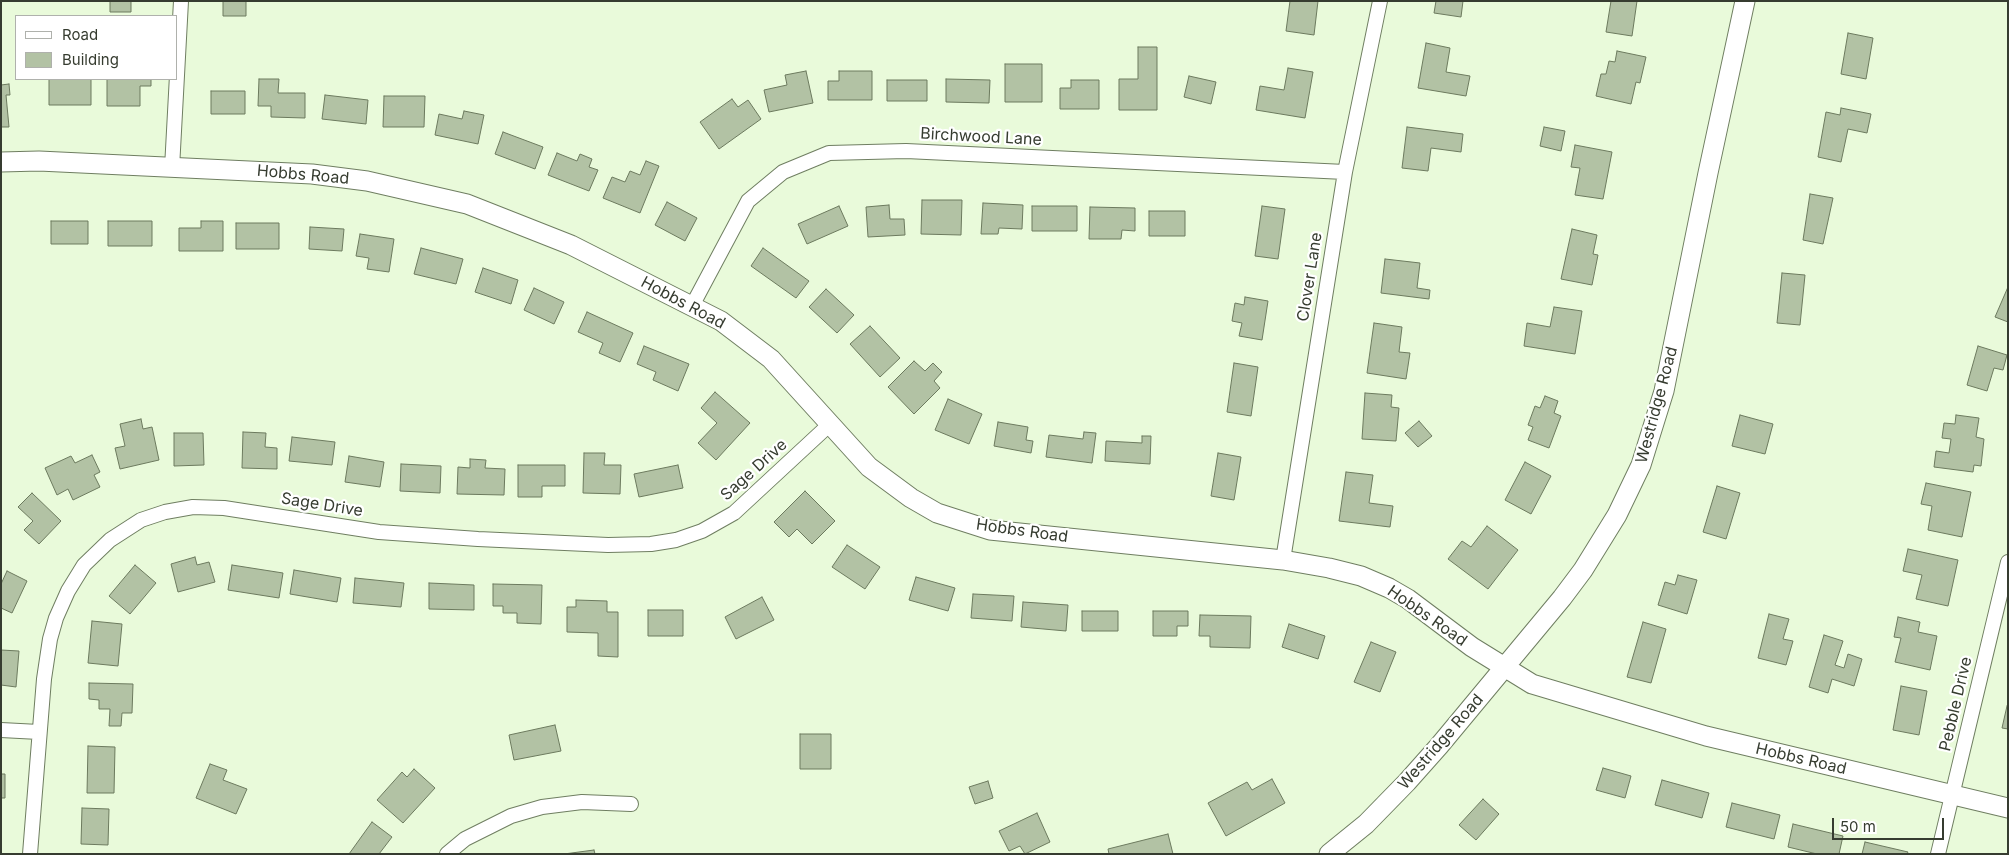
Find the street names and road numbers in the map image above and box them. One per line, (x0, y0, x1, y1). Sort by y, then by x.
street label: Birchwood Lane (920, 124, 1042, 150)
street label: Hobbs Road (256, 161, 350, 189)
street label: Clover Lane (1293, 231, 1327, 323)
street label: Hobbs Road (638, 273, 728, 333)
street label: Westridge Road (1632, 344, 1682, 466)
street label: Sage Drive (717, 435, 791, 505)
street label: Sage Drive (280, 489, 364, 521)
street label: Hobbs Road (975, 515, 1069, 547)
street label: Hobbs Road (1384, 582, 1470, 650)
street label: Pebble Drive (1936, 655, 1976, 753)
street label: Westridge Road (1394, 690, 1488, 794)
street label: Hobbs Road (1754, 739, 1848, 779)

